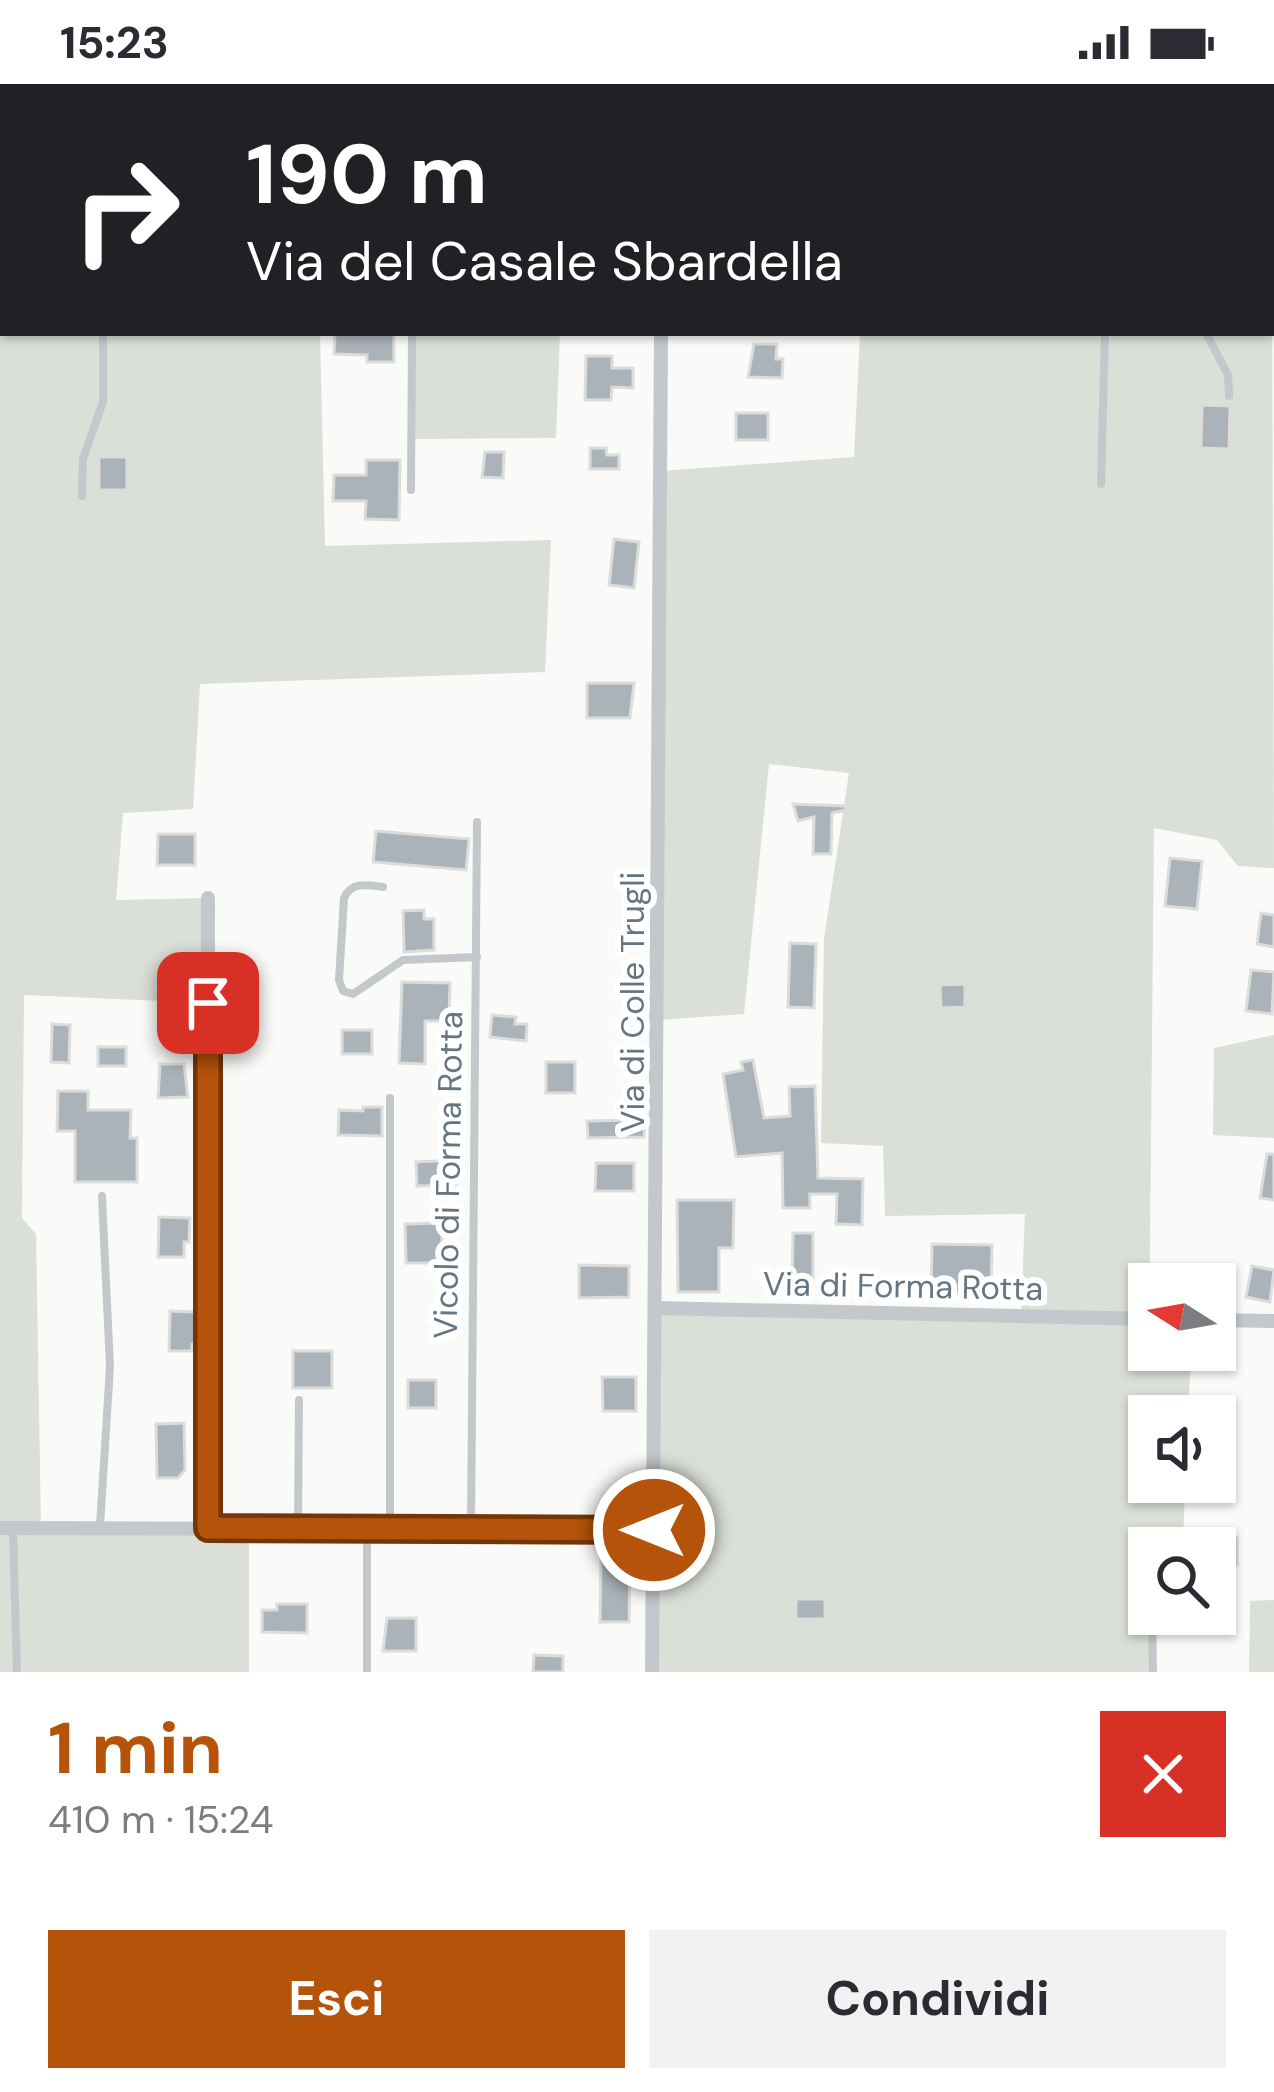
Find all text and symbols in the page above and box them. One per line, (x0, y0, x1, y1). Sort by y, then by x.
text: 15:23 (60, 13, 169, 72)
text: 190 m (246, 120, 488, 229)
icon: right (48, 132, 204, 288)
text: Via del Casale Sbardella (246, 226, 843, 297)
street label: Via di Colle Trugli (611, 871, 654, 1133)
pin (157, 952, 259, 1054)
icon: arrive (175, 970, 241, 1036)
street label: Vicolo di Forma Rotta (424, 1011, 472, 1339)
street label: Via di Forma Rotta (762, 1262, 1044, 1310)
north arrow (1128, 1263, 1236, 1371)
map controls (1128, 1263, 1236, 1635)
button: sound (1128, 1395, 1236, 1503)
position arrow (591, 1467, 717, 1593)
button: search (1128, 1527, 1236, 1635)
text: 1 min (48, 1702, 223, 1795)
button: close (1100, 1711, 1226, 1837)
text: 410 m · 15:24 (48, 1794, 273, 1845)
button: Esci (48, 1930, 625, 2068)
button: Condividi (649, 1930, 1226, 2068)

